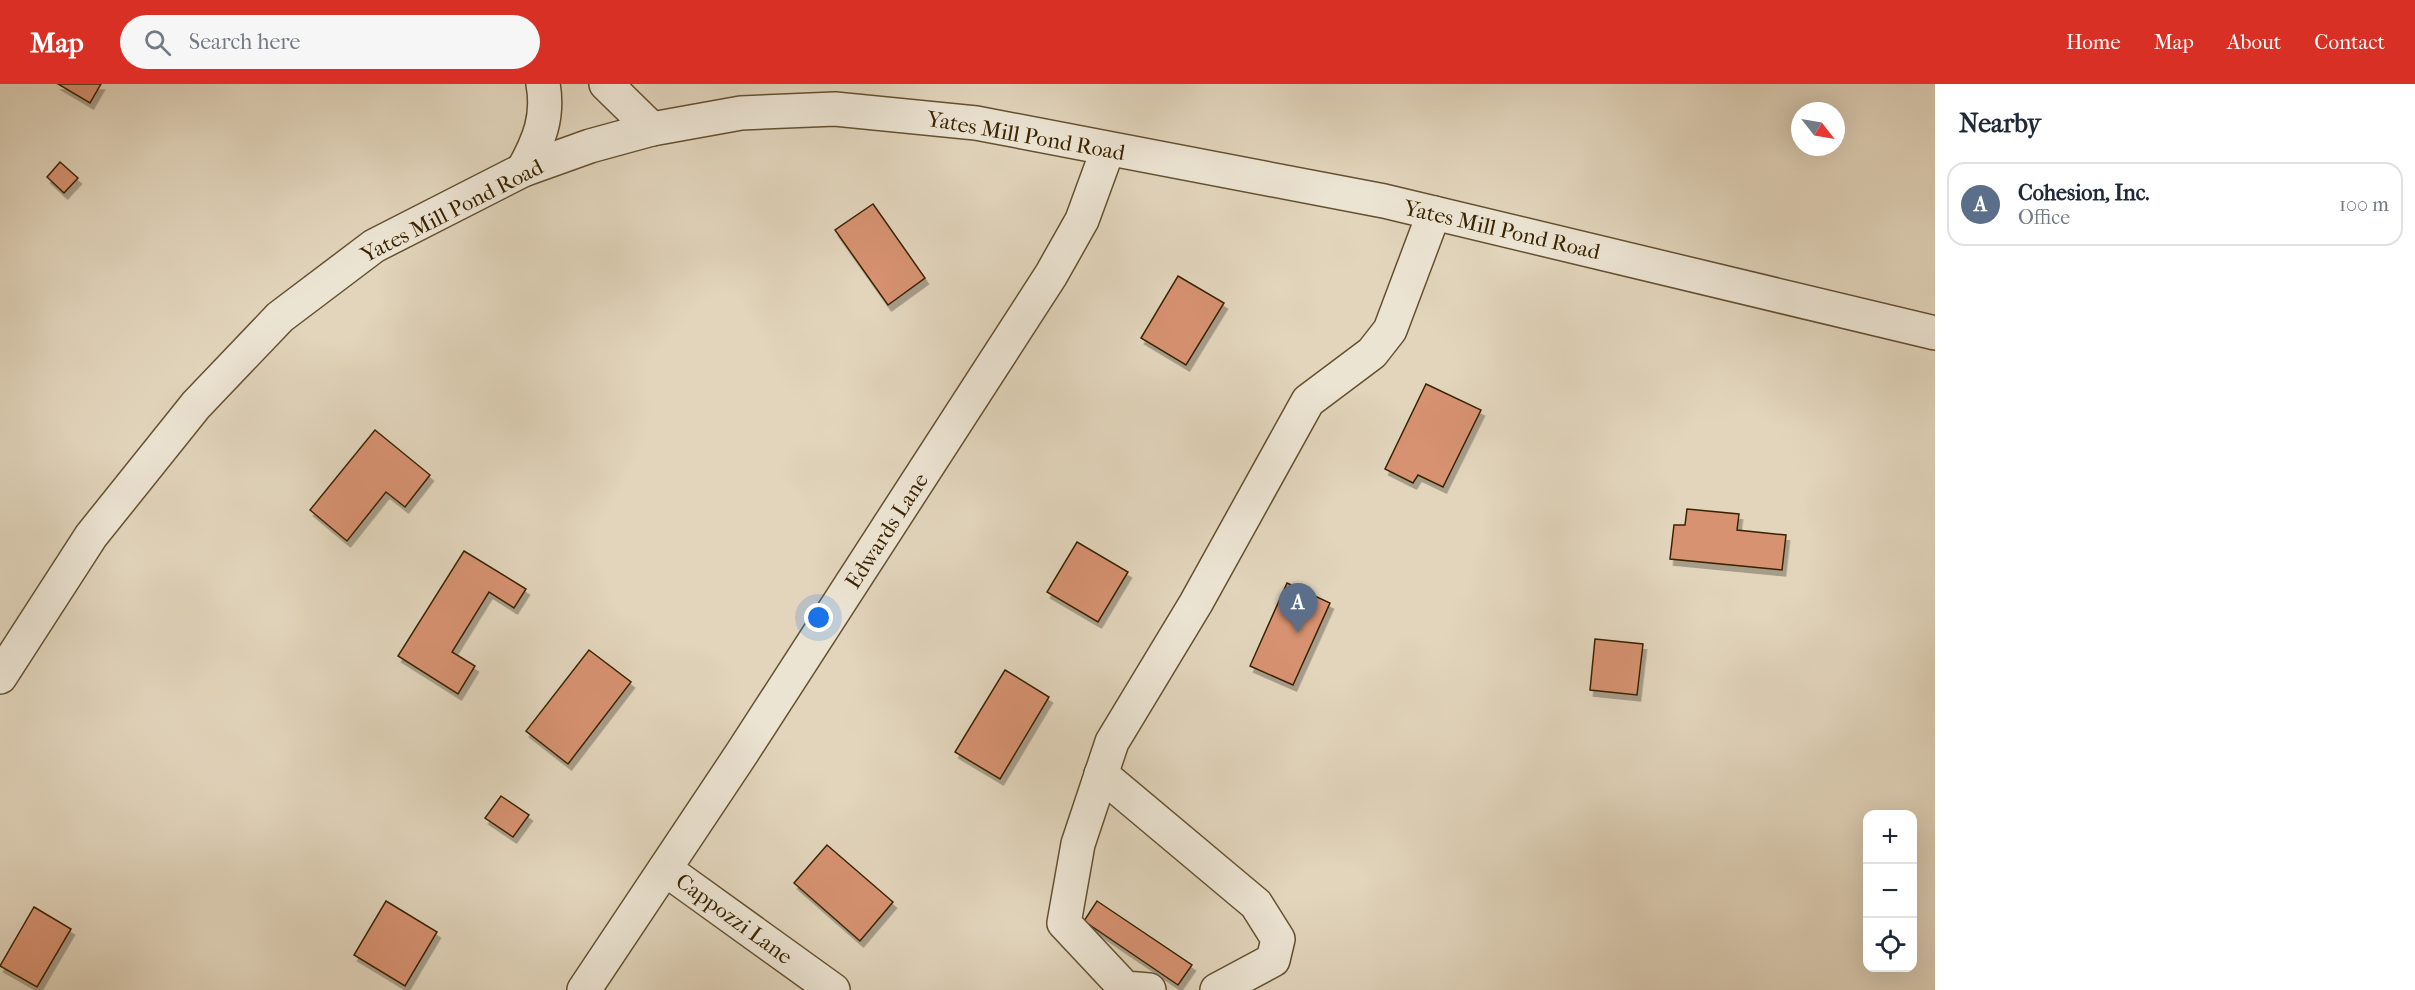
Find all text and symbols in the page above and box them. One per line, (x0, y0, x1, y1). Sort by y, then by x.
search box (120, 15, 540, 69)
text: Map (30, 26, 84, 59)
icon: search (141, 26, 174, 59)
text: Search here (189, 29, 300, 55)
text: Home (2066, 30, 2121, 54)
text: Map (2154, 30, 2194, 54)
text: About (2227, 30, 2281, 54)
text: Contact (2314, 30, 2385, 54)
north arrow (1791, 102, 1845, 156)
street label: Yates Mill Pond Road (924, 106, 1128, 166)
text: Nearby (1959, 108, 2041, 139)
street label: Yates Mill Pond Road (356, 153, 548, 269)
text: Cohesion, Inc. (2018, 180, 2150, 206)
text: A (1974, 193, 1987, 216)
text: 100 m (2339, 193, 2389, 216)
street label: Yates Mill Pond Road (1400, 195, 1604, 265)
text: Office (2018, 206, 2070, 229)
street label: Edwards Lane (840, 468, 934, 594)
pin: A (1278, 584, 1318, 633)
your location (804, 603, 833, 632)
map controls (1863, 810, 1917, 972)
button: + (1863, 810, 1917, 864)
button: − (1863, 864, 1917, 918)
street label: Cappozzi Lane (671, 868, 797, 970)
button: locate (1863, 918, 1917, 972)

